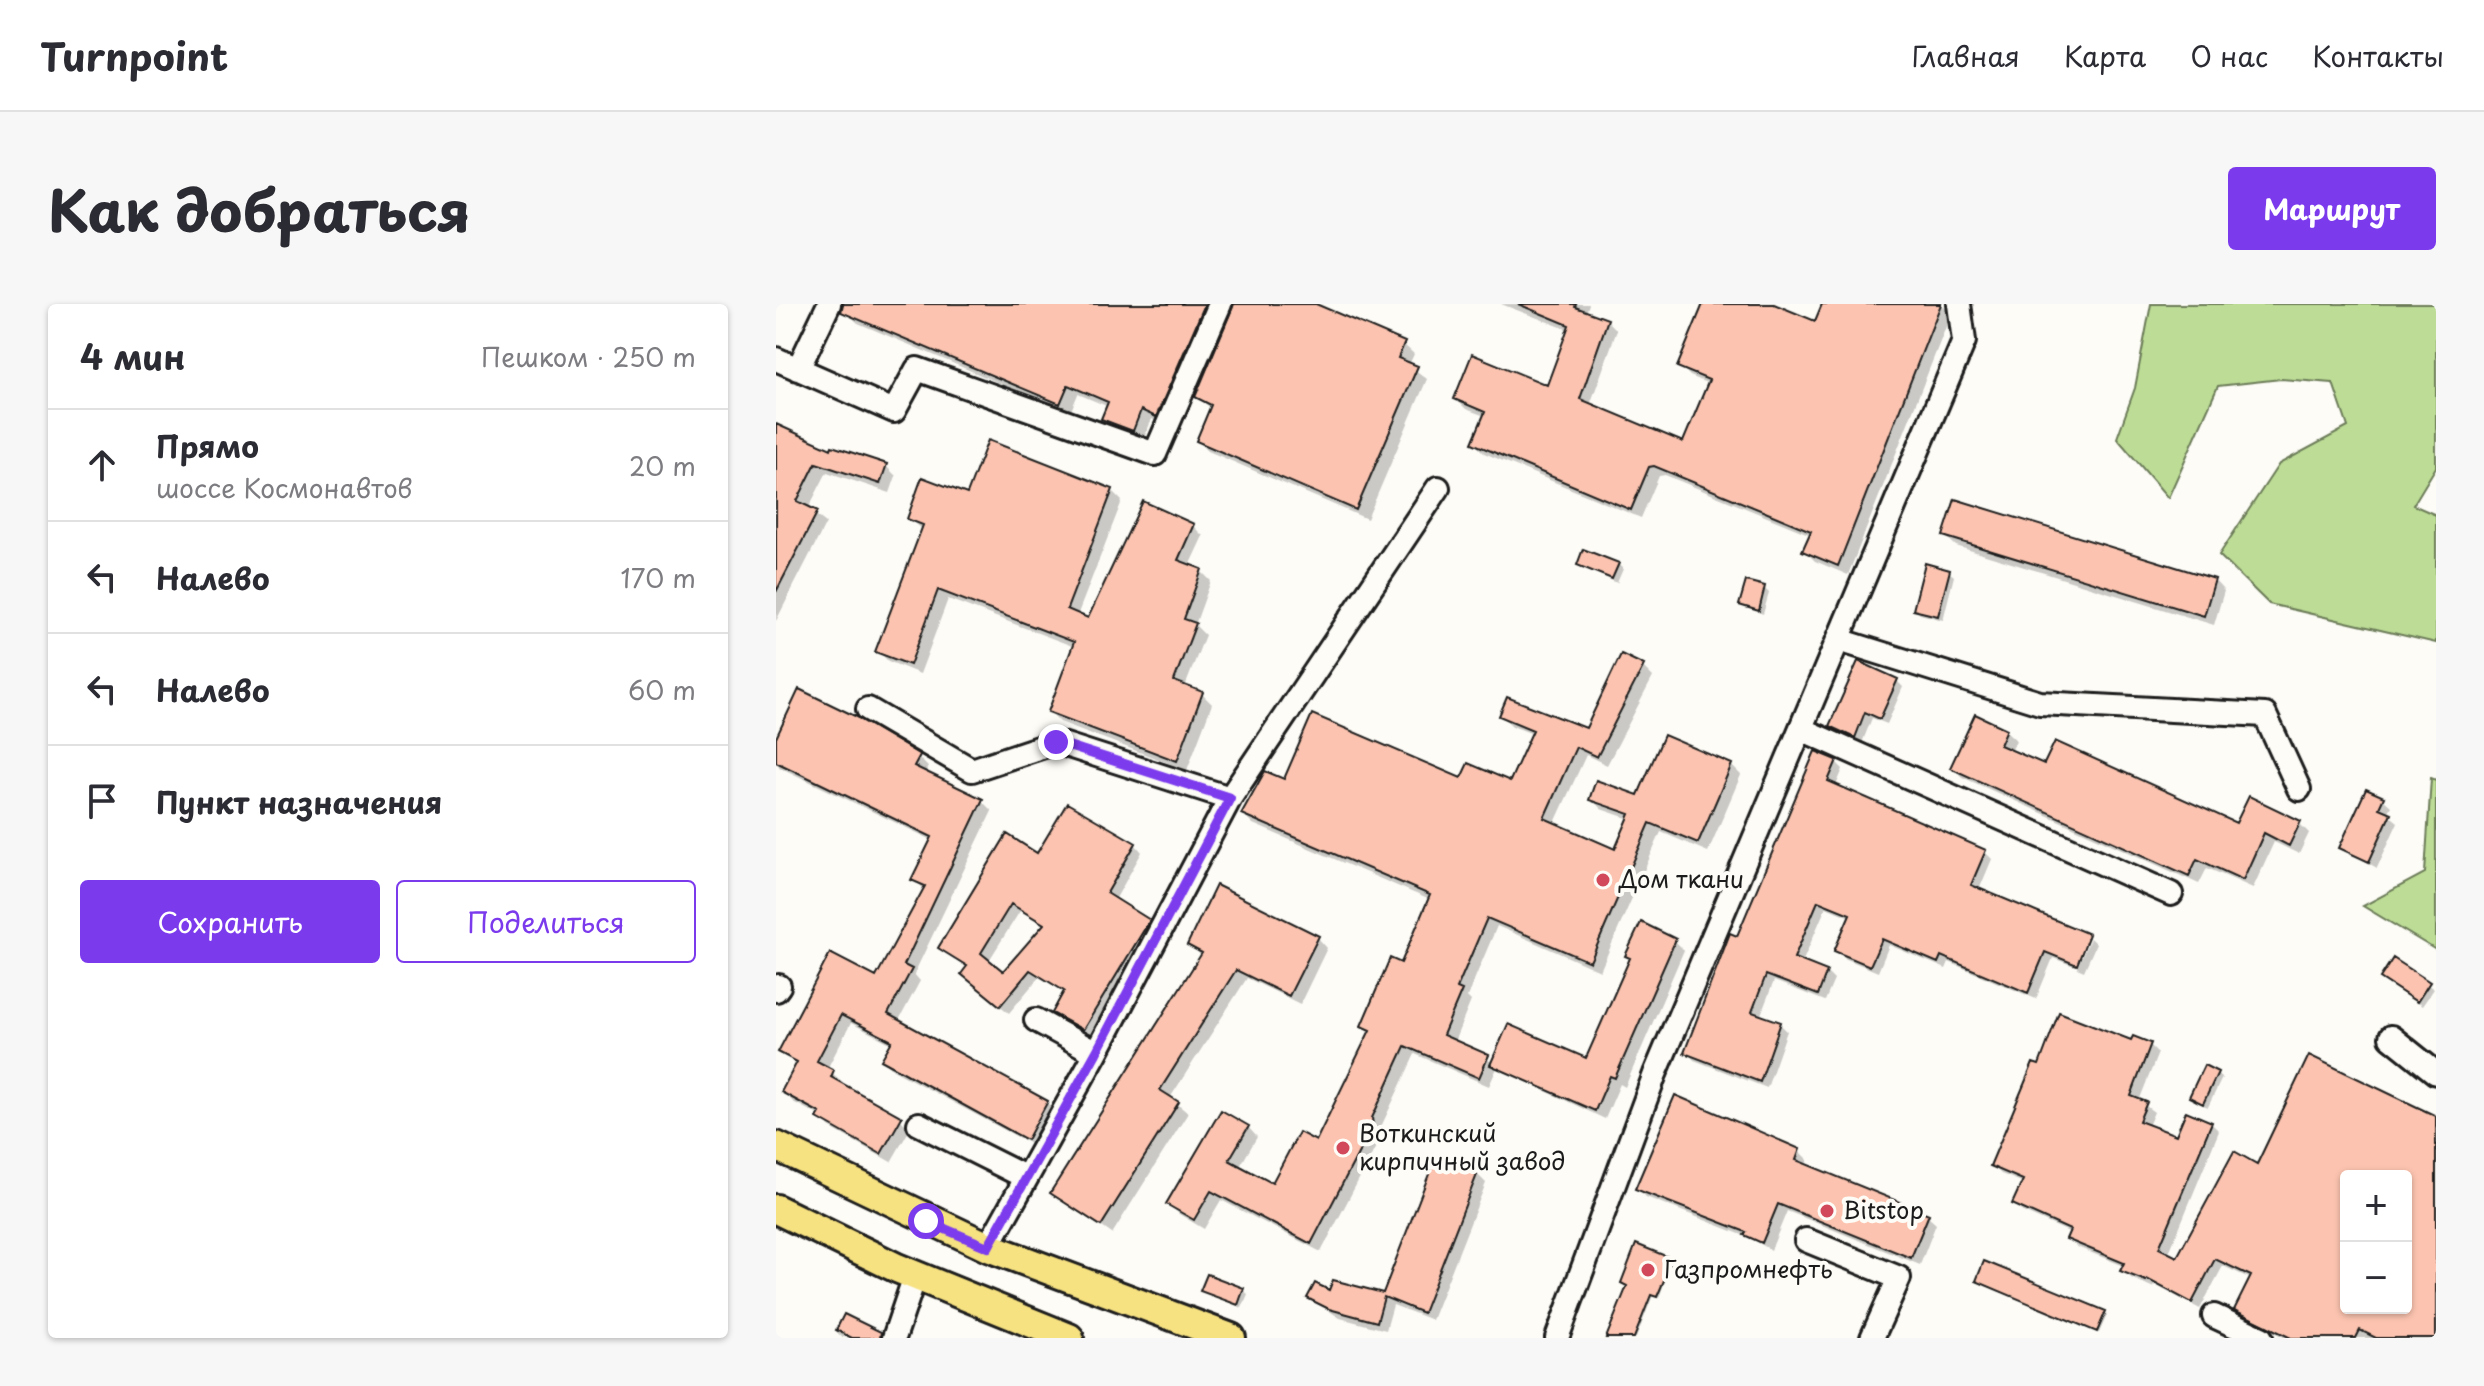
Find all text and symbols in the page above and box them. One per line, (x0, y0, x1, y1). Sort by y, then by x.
text: Turnpoint (40, 27, 228, 84)
text: Главная (1912, 34, 2020, 77)
text: Карта (2064, 34, 2146, 77)
text: О нас (2190, 34, 2268, 77)
text: Контакты (2312, 34, 2444, 77)
text: Как добраться (48, 166, 471, 251)
button: Маршрут (2228, 167, 2436, 250)
text: 4 мин (80, 330, 185, 382)
text: Пешком · 250 m (481, 337, 696, 376)
text: Прямо (156, 423, 259, 468)
icon: ahead (80, 443, 124, 487)
text: 20 m (629, 446, 696, 485)
text: шоссе Космонавтов (156, 468, 413, 507)
icon: left (80, 555, 124, 599)
text: Налево (156, 555, 270, 600)
text: 170 m (621, 558, 696, 597)
icon: left (80, 667, 124, 711)
text: Налево (156, 667, 270, 712)
text: 60 m (628, 670, 696, 709)
route end (1038, 724, 1074, 760)
icon: arrive (80, 779, 124, 823)
text: Пункт назначения (156, 779, 442, 824)
place label: Дом ткани (1618, 860, 1744, 896)
marker: Дом ткани (1594, 871, 1612, 889)
button: Сохранить (80, 880, 380, 963)
button: Поделиться (396, 880, 696, 963)
place label: Воткинский кирпичный завод (1359, 1114, 1565, 1178)
marker: Воткинский кирпичный завод (1334, 1139, 1352, 1157)
map controls (2340, 1170, 2412, 1314)
button: + (2340, 1170, 2412, 1242)
place label: Bitstop (1843, 1191, 1924, 1227)
marker: Bitstop (1818, 1202, 1836, 1220)
route start (908, 1203, 944, 1239)
button: − (2340, 1242, 2412, 1314)
place label: Газпромнефть (1664, 1250, 1833, 1286)
marker: Газпромнефть (1639, 1261, 1657, 1279)

